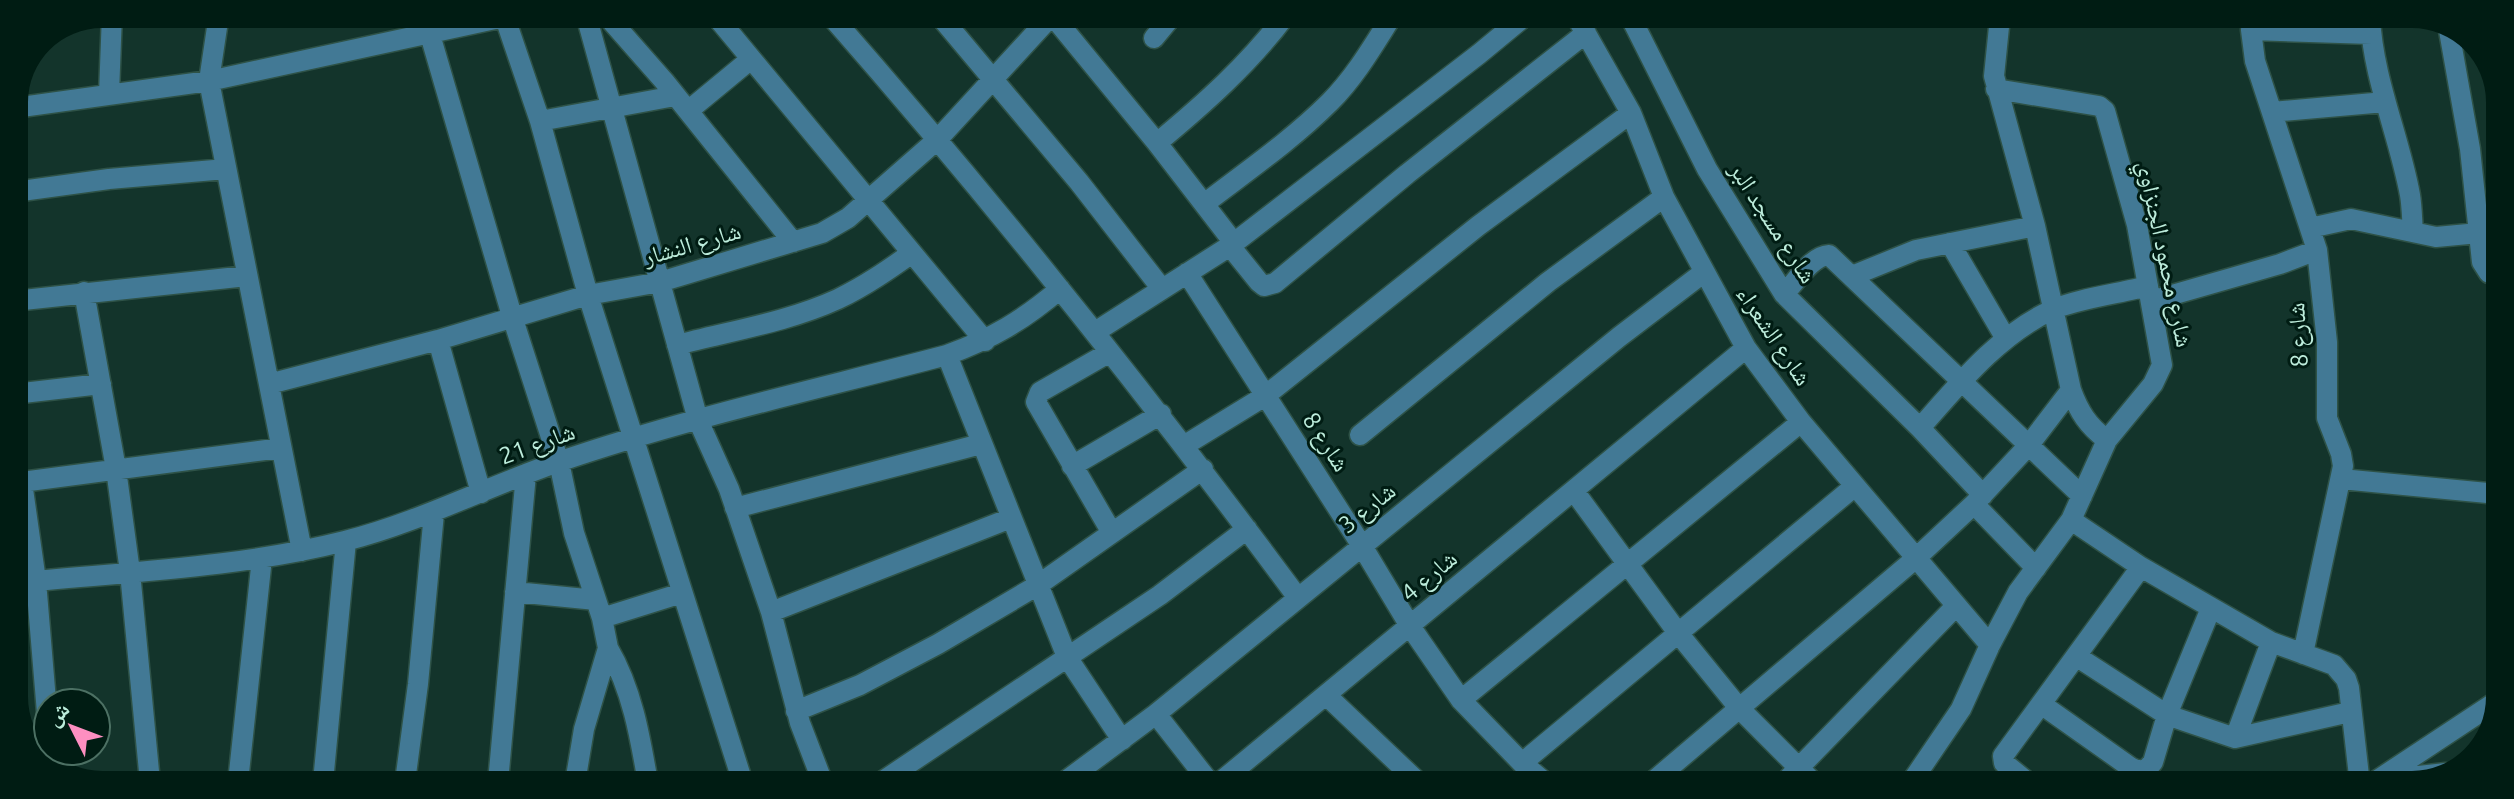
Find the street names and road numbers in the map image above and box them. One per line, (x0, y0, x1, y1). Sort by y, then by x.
street label: شارع مسجد البر (1722, 157, 1822, 289)
street label: شارع محمود الجنزاوي (2127, 158, 2198, 351)
street label: شارع النشار (639, 217, 744, 273)
street label: شارع الشعراء (1730, 281, 1817, 392)
street label: شارع 8 (2282, 302, 2315, 368)
street label: شارع 8 (1296, 407, 1355, 477)
street label: شارع 21 (495, 417, 579, 471)
street label: شارع 3 (1333, 477, 1402, 540)
street label: شارع 4 (1395, 544, 1463, 608)

